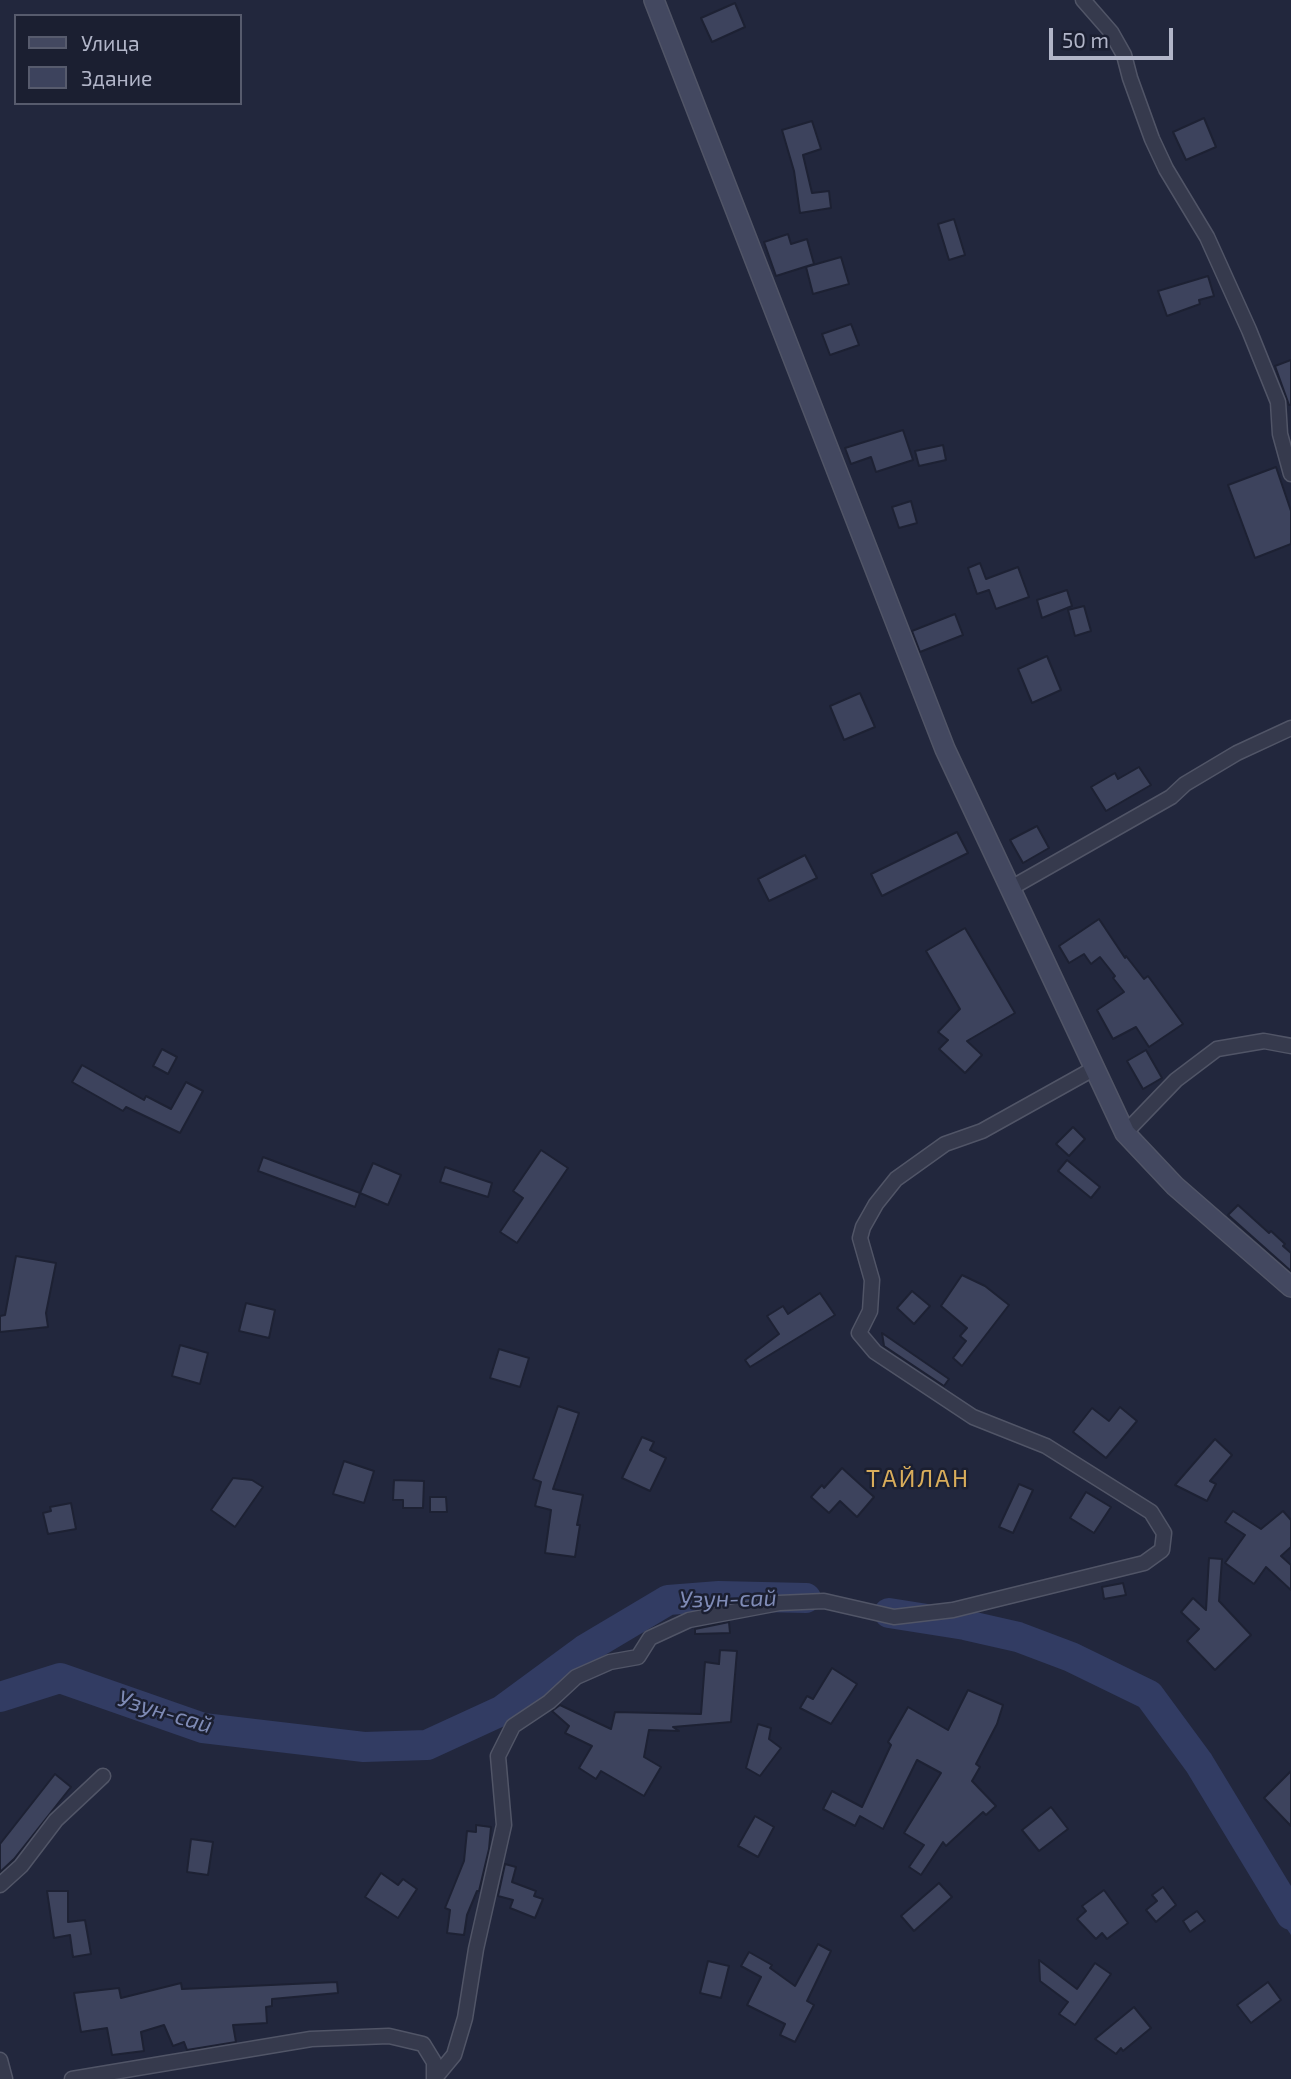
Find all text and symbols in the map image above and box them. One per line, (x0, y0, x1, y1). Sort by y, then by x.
legend (14, 14, 242, 105)
scale bar (1053, 14, 1177, 58)
text: 50 m (1062, 27, 1109, 52)
text: Улица (81, 30, 140, 55)
text: Здание (81, 65, 152, 90)
district label: ТАЙЛАН (867, 1465, 969, 1493)
water label: Узун-сай (679, 1584, 777, 1614)
water label: Узун-сай (114, 1685, 216, 1739)

